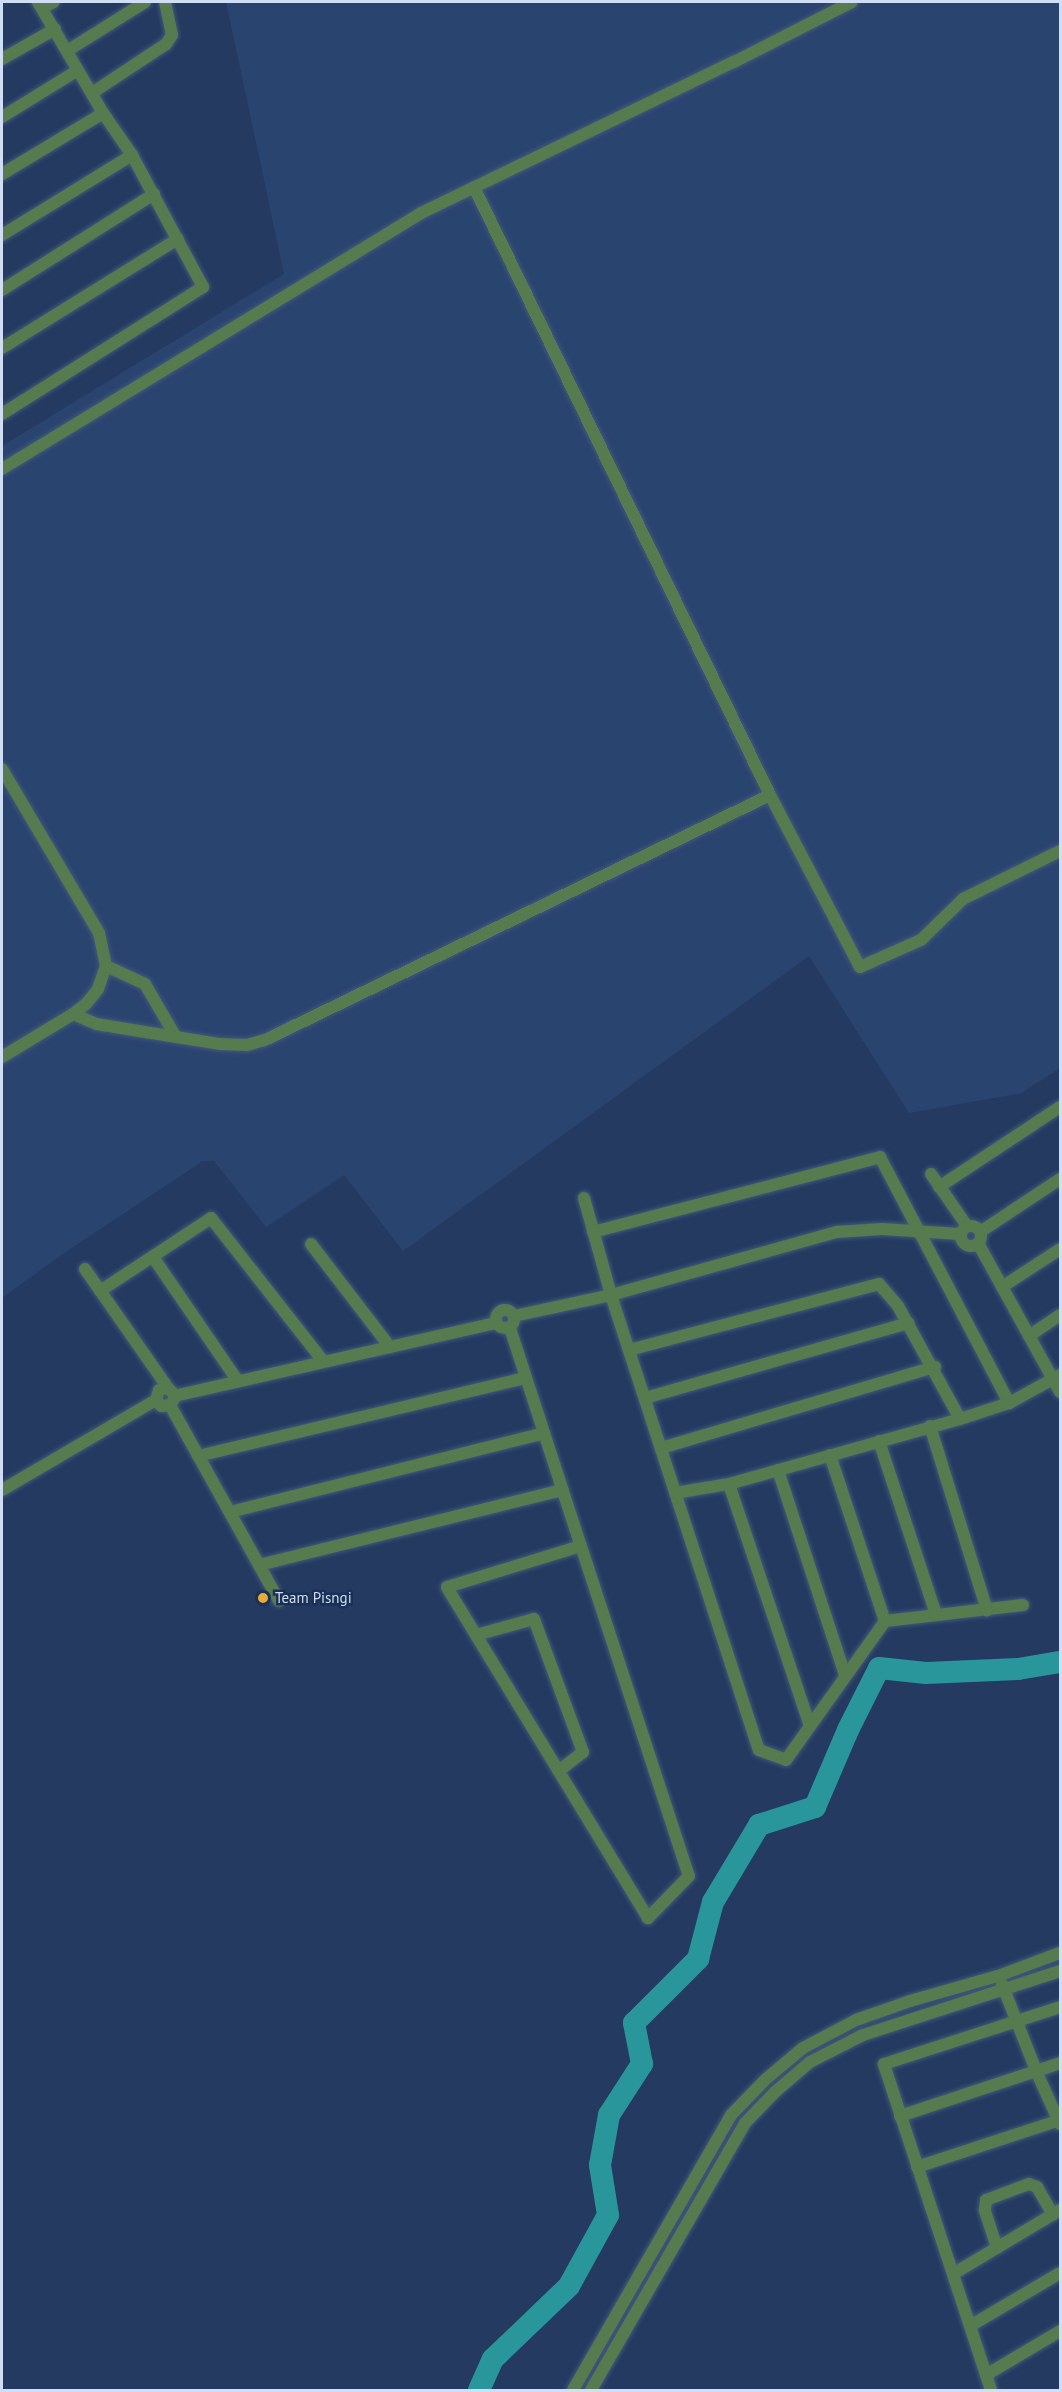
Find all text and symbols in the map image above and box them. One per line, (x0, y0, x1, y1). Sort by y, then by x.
place label: Team Pisngi (275, 1589, 352, 1607)
marker: Team Pisngi (256, 1591, 270, 1605)

